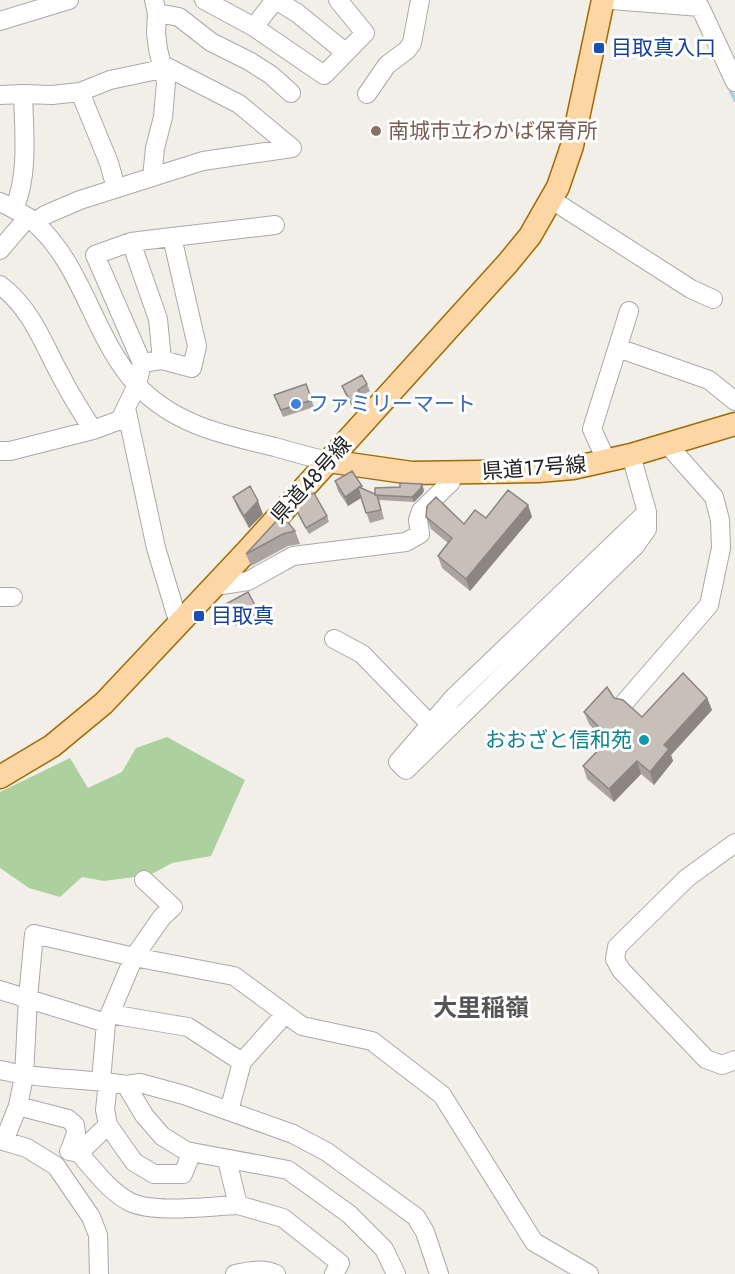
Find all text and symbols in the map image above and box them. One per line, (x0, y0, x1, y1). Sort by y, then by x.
place label: 目取真入口 (611, 33, 716, 63)
marker: 目取真入口 (592, 41, 606, 55)
place label: 南城市立わかば保育所 (388, 116, 598, 146)
marker: 南城市立わかば保育所 (369, 124, 383, 138)
place label: ファミリーマート (308, 389, 476, 419)
marker: ファミリーマート (289, 397, 303, 411)
street label: 県道48号線 (264, 430, 358, 530)
street label: 県道17号線 (481, 449, 587, 487)
place label: 目取真 (211, 601, 274, 631)
marker: 目取真 (192, 609, 206, 623)
place label: おおざと信和苑 (485, 725, 632, 755)
marker: おおざと信和苑 (637, 733, 651, 747)
district label: 大里稲嶺 (433, 990, 529, 1025)

